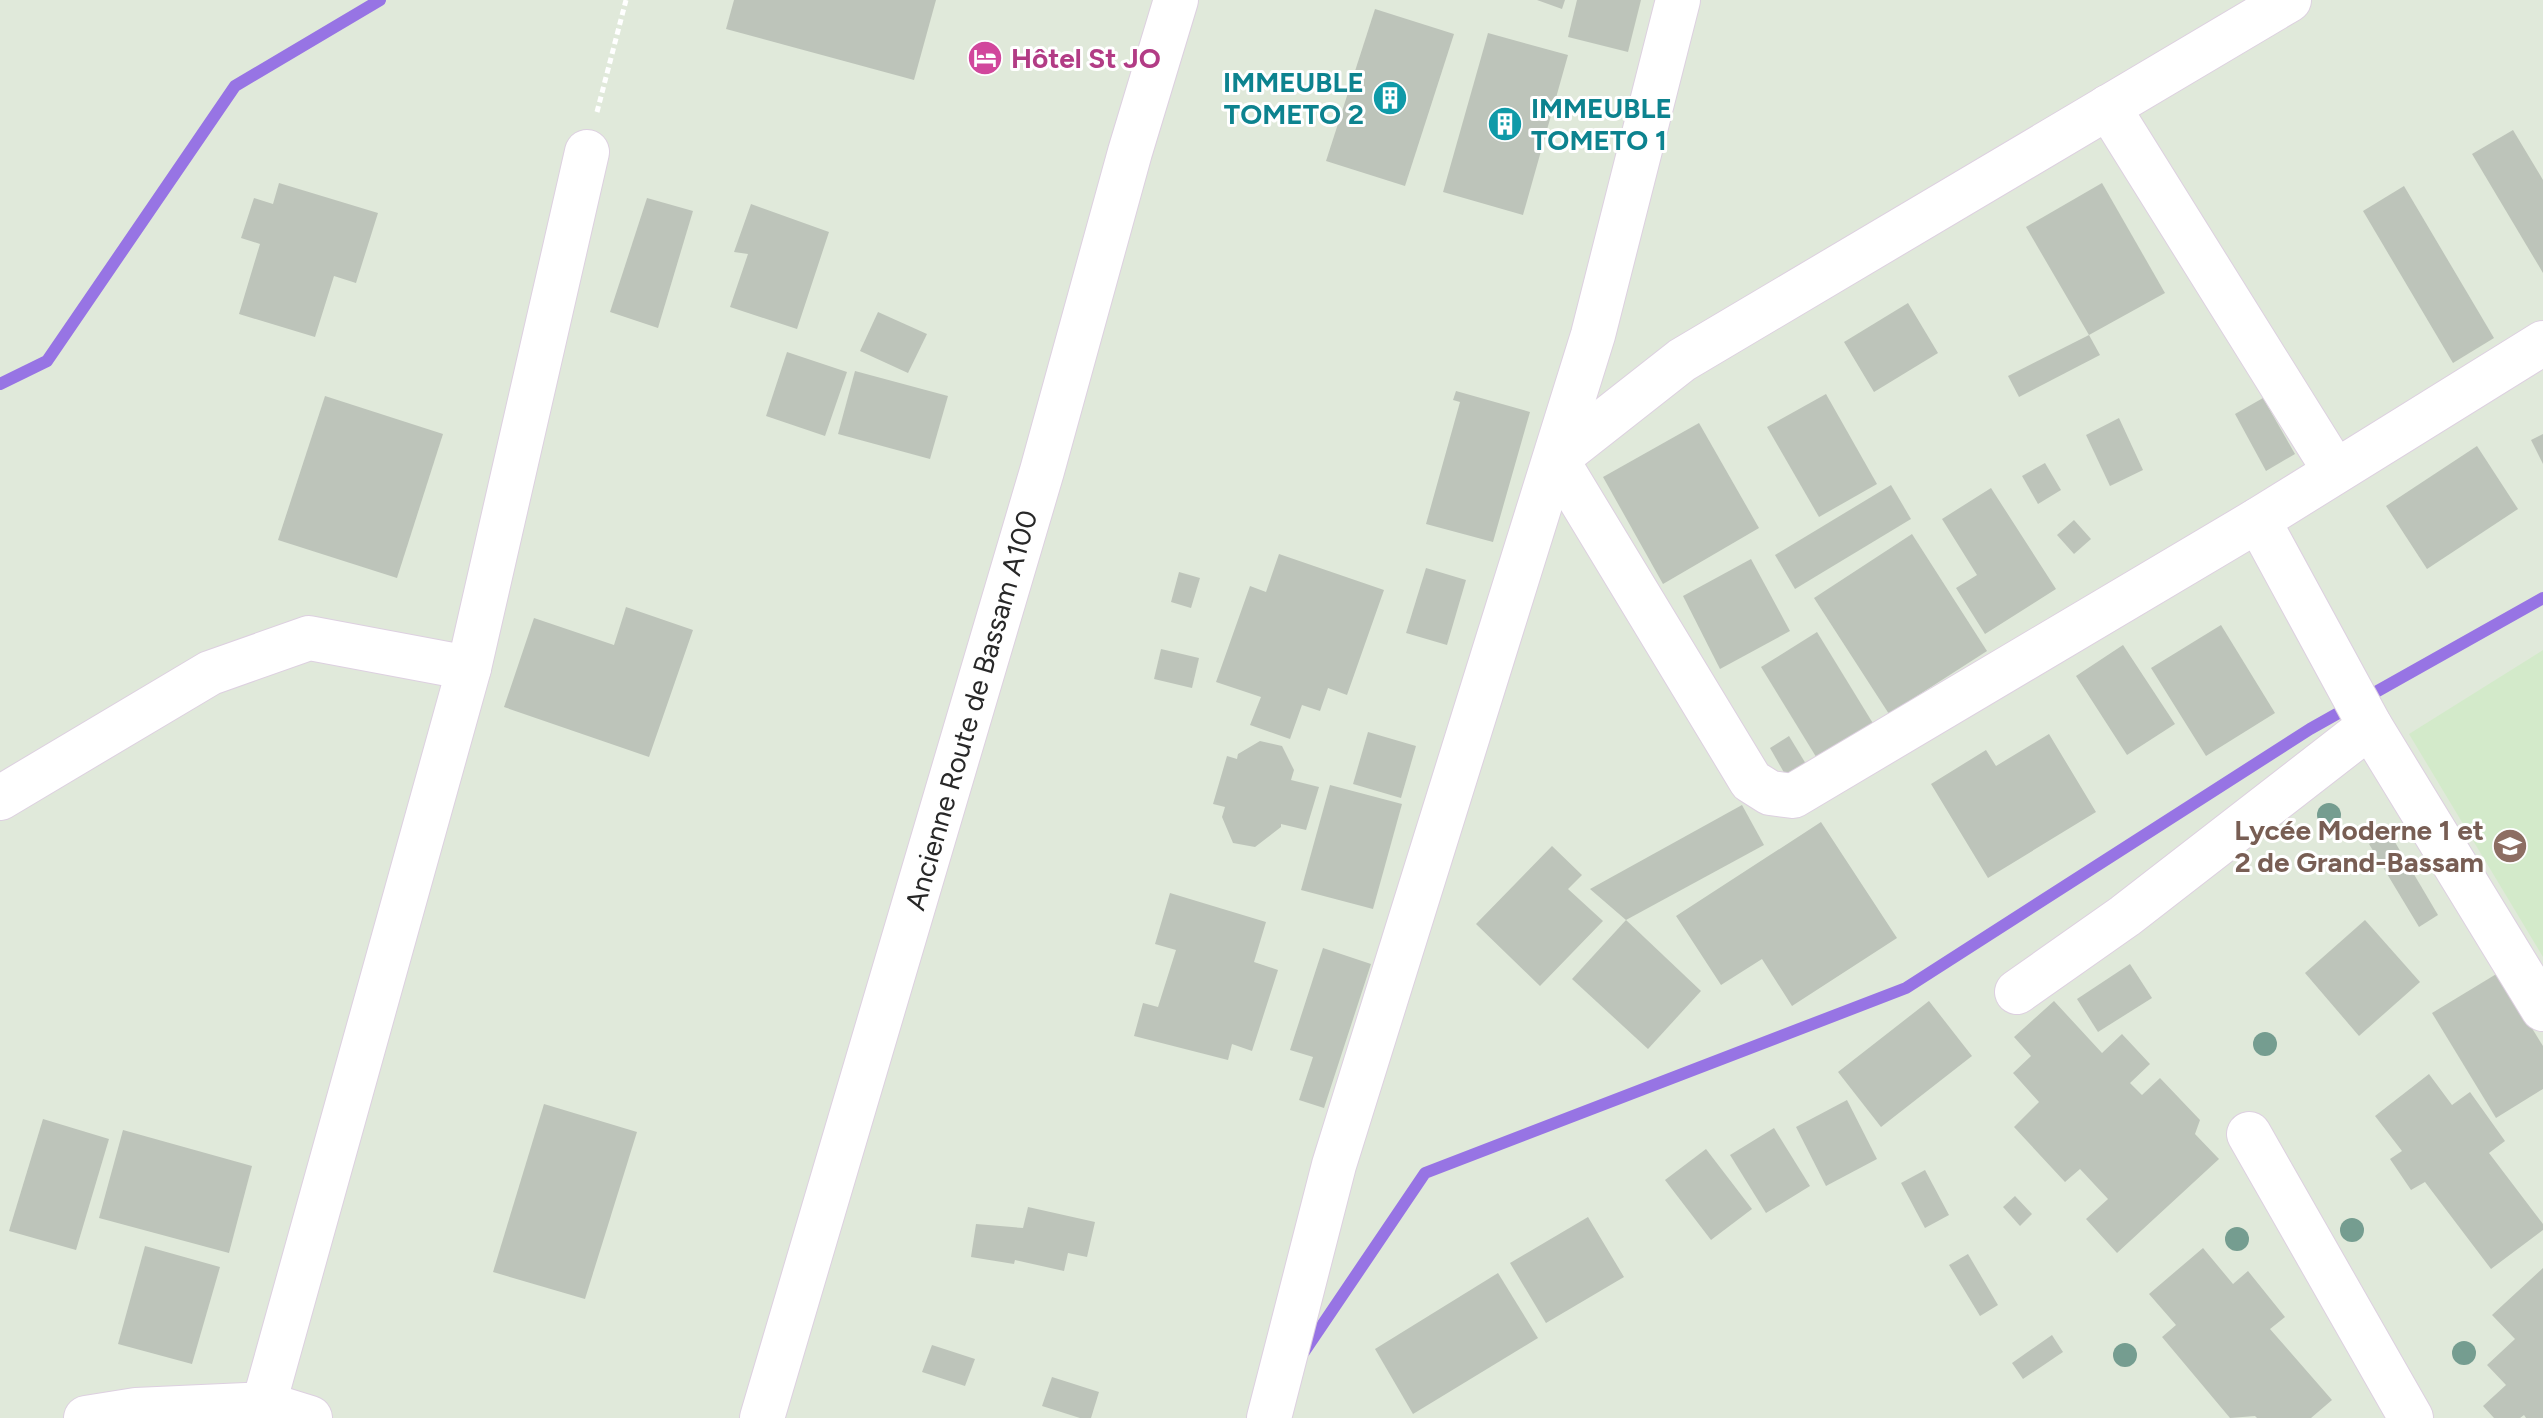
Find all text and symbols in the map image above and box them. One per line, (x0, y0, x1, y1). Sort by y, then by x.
hotel icon: Hôtel St JO (966, 39, 1004, 77)
place label: Hôtel St JO (1011, 41, 1161, 75)
place label: IMMEUBLE TOMETO 2 (1223, 65, 1364, 131)
building icon: IMMEUBLE TOMETO 2 (1371, 79, 1409, 117)
place label: IMMEUBLE TOMETO 1 (1531, 91, 1672, 157)
building icon: IMMEUBLE TOMETO 1 (1486, 105, 1524, 143)
street label: Ancienne Route de Bassam A100 (898, 506, 1044, 914)
place label: Lycée Moderne 1 et 2 de Grand-Bassam (2234, 813, 2484, 879)
school or university icon: Lycée Moderne 1 et 2 de Grand-Bassam (2491, 827, 2529, 865)

